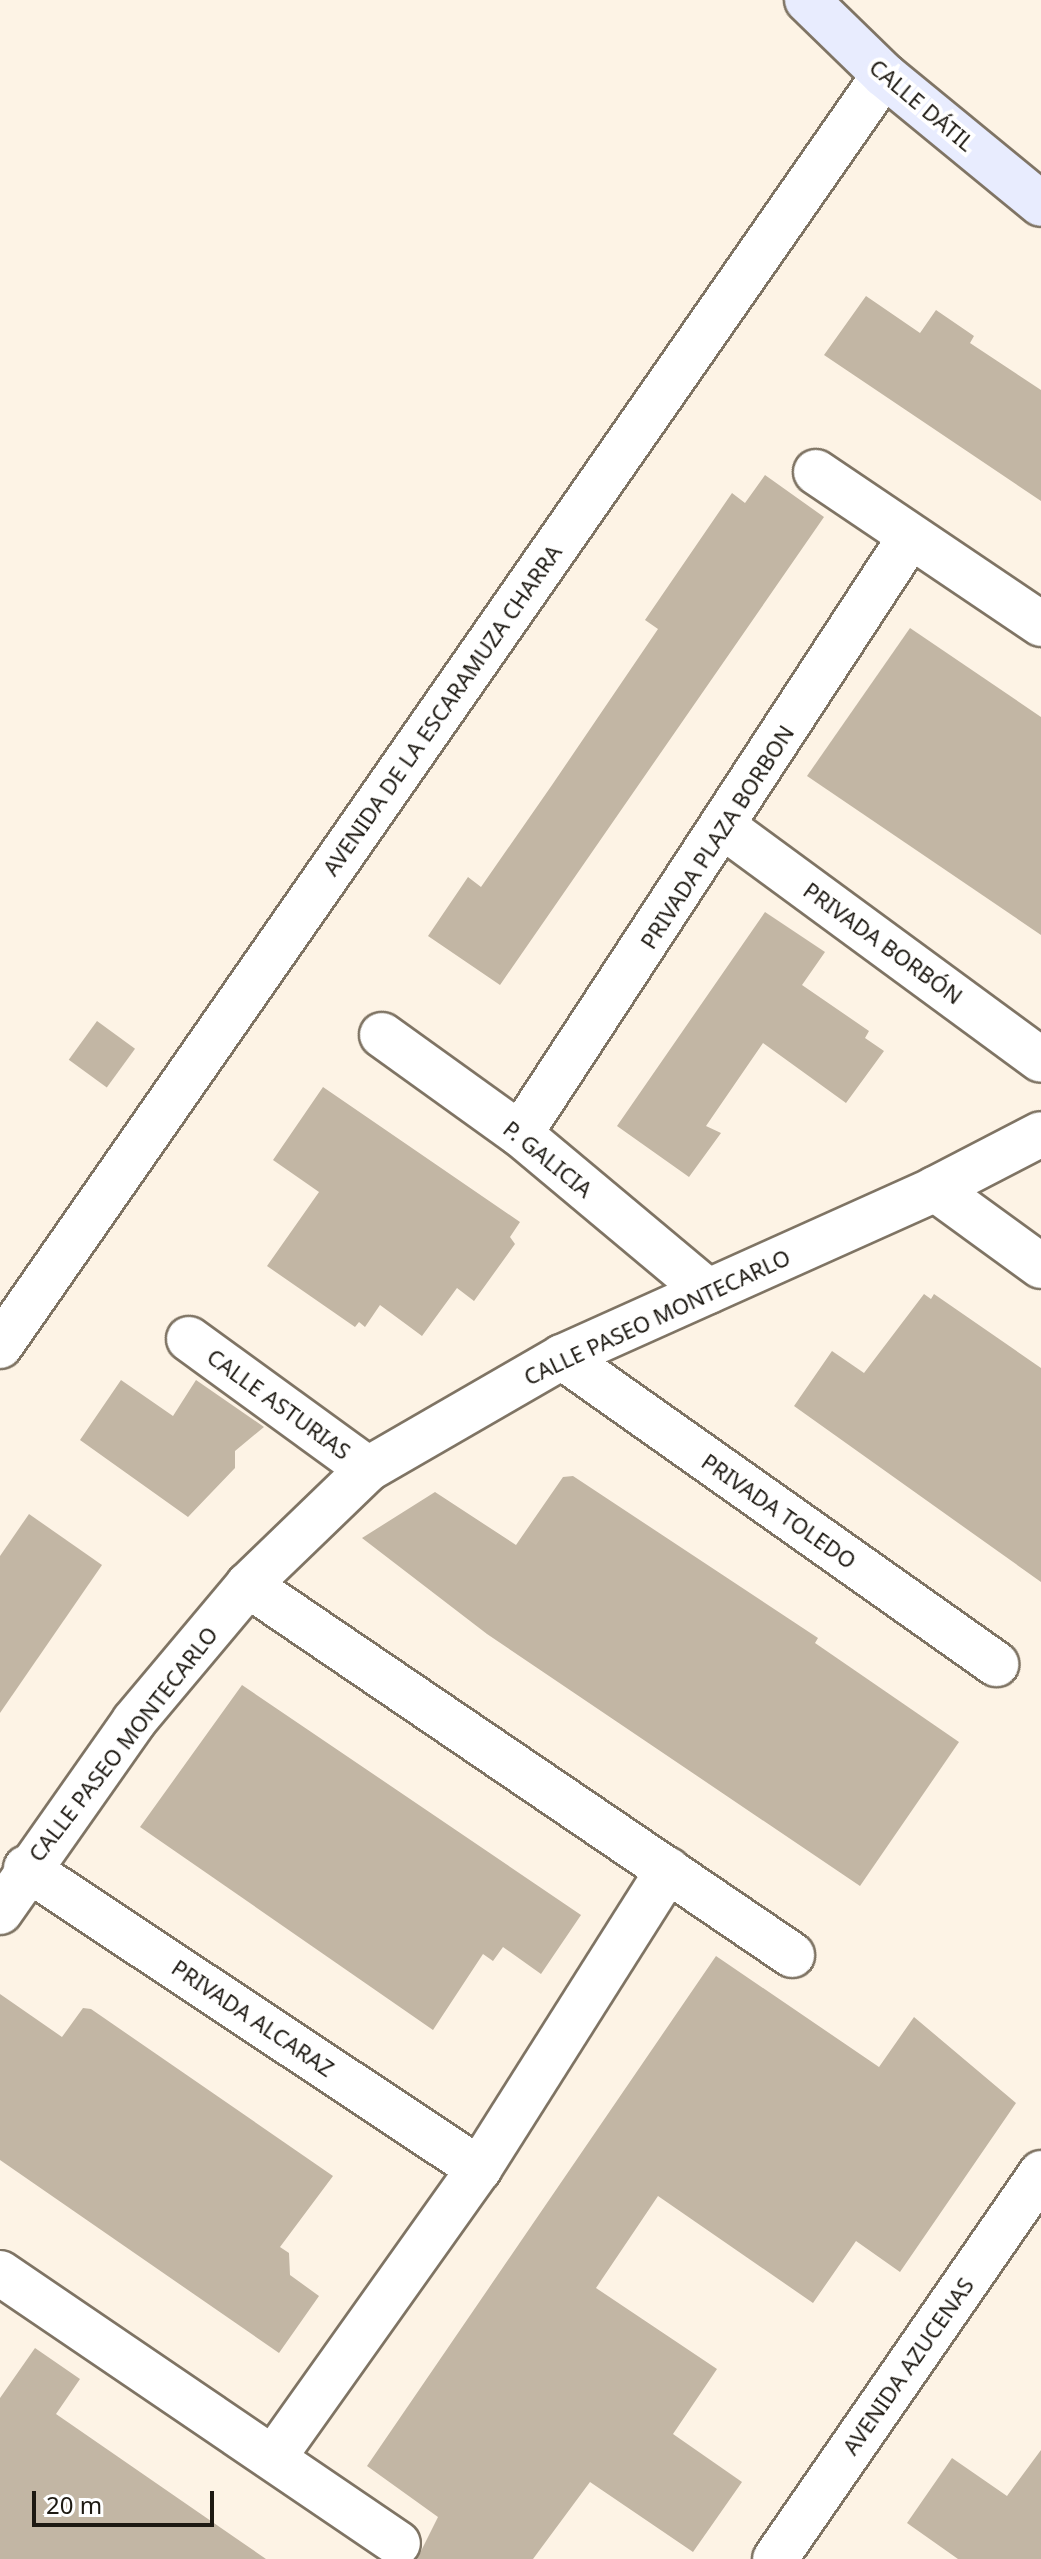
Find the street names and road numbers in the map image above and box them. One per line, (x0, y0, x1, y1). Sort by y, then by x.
street label: CALLE DÁTIL (864, 54, 980, 156)
street label: AVENIDA DE LA ESCARAMUZA CHARRA (317, 540, 567, 880)
street label: PRIVADA PLAZA BORBON (635, 720, 799, 954)
street label: PRIVADA BORBÓN (799, 877, 967, 1009)
street label: P. GALICIA (498, 1115, 598, 1203)
street label: CALLE PASEO MONTECARLO (520, 1244, 794, 1390)
street label: CALLE ASTURIAS (202, 1343, 356, 1465)
street label: PRIVADA TOLEDO (697, 1448, 861, 1574)
street label: CALLE PASEO MONTECARLO (23, 1621, 223, 1867)
street label: PRIVADA ALCARAZ (167, 1954, 339, 2082)
street label: AVENIDA AZUCENAS (837, 2272, 979, 2460)

